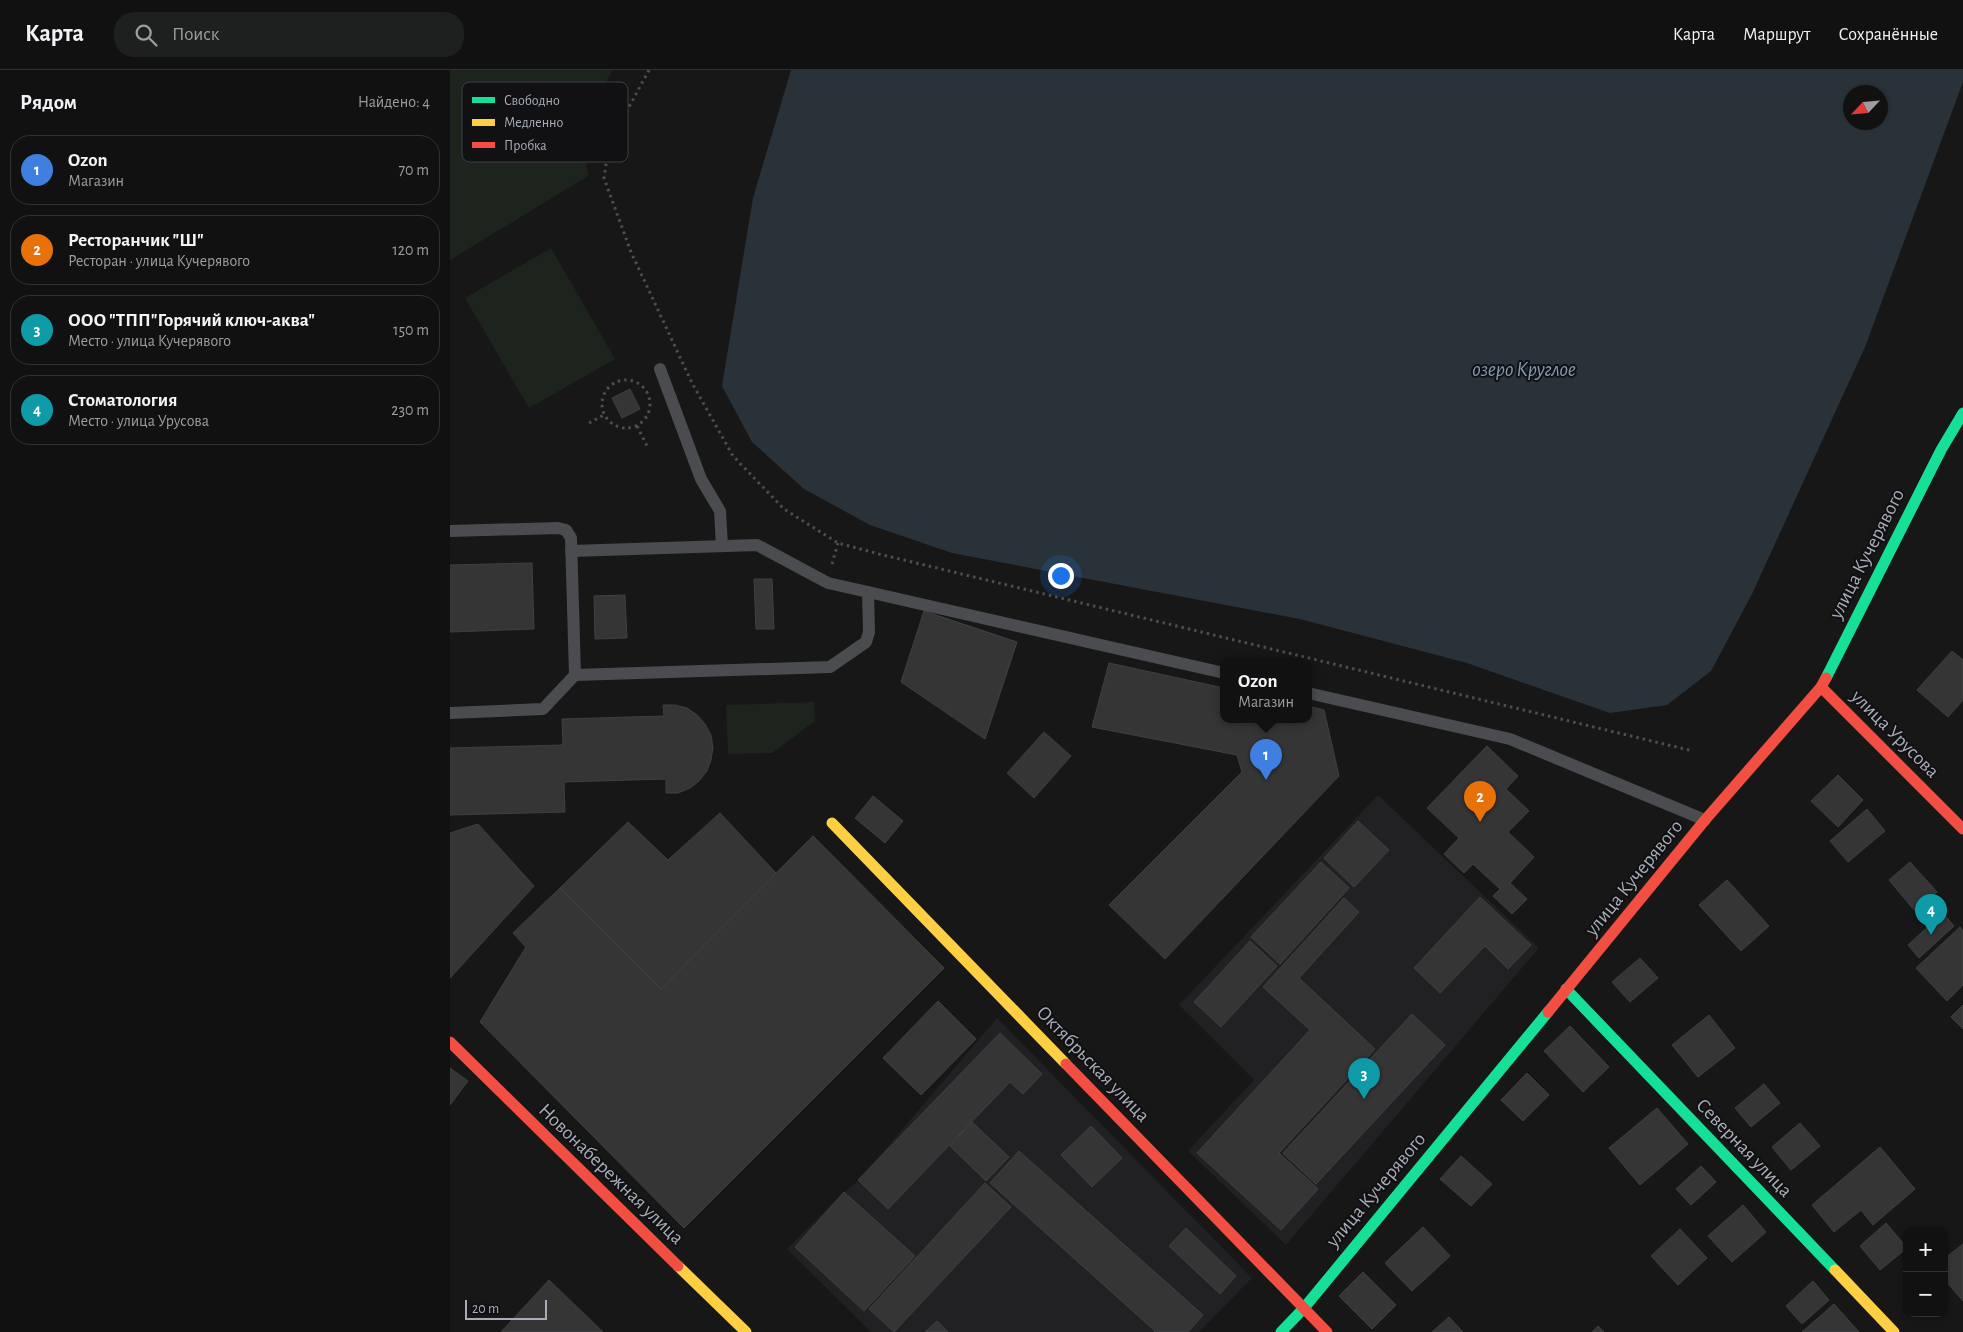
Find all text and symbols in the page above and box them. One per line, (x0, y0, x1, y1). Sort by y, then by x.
search box (114, 12, 464, 57)
icon: search (132, 21, 160, 49)
text: Карта (25, 22, 84, 46)
text: Поиск (172, 25, 219, 44)
text: Карта (1673, 26, 1715, 44)
text: Маршрут (1743, 26, 1811, 44)
text: Сохранённые (1839, 26, 1938, 44)
legend (462, 82, 628, 162)
north arrow (1843, 85, 1888, 130)
text: Рядом (20, 92, 77, 113)
text: Найдено: 4 (358, 94, 430, 110)
text: Свободно (504, 94, 560, 108)
text: Медленно (504, 116, 563, 130)
text: Пробка (504, 139, 547, 153)
text: Ozon (68, 151, 107, 170)
text: 1 (34, 162, 40, 178)
text: 70 m (398, 162, 429, 178)
text: Магазин (68, 173, 124, 189)
text: Ресторанчик "Ш" (68, 231, 204, 250)
text: 2 (33, 242, 41, 258)
text: 120 m (392, 242, 429, 258)
text: Ресторан · улица Кучерявого (68, 253, 250, 269)
text: ООО "ТПП"Горячий ключ-аква" (68, 311, 315, 330)
text: 3 (34, 322, 40, 338)
text: 150 m (393, 322, 429, 338)
text: Место · улица Кучерявого (68, 333, 231, 349)
water label: озеро Круглое (1472, 359, 1576, 381)
text: Стоматология (68, 391, 177, 410)
text: 4 (33, 402, 41, 418)
text: 230 m (391, 402, 429, 418)
text: Место · улица Урусова (68, 413, 209, 429)
street label: улица Кучерявого (1825, 486, 1908, 623)
your location (1048, 563, 1074, 589)
popup (1220, 658, 1312, 723)
text: Ozon (1238, 672, 1277, 691)
street label: улица Урусова (1846, 685, 1943, 782)
text: Магазин (1238, 694, 1294, 710)
pin: 1 (1250, 739, 1282, 780)
pin: 2 (1464, 781, 1496, 822)
street label: улица Кучерявого (1581, 816, 1687, 941)
pin: 4 (1915, 894, 1947, 935)
street label: Октябрьская улица (1033, 1002, 1153, 1126)
pin: 3 (1348, 1058, 1380, 1099)
street label: Северная улица (1692, 1095, 1796, 1201)
street label: Новонабережная улица (535, 1100, 687, 1248)
street label: улица Кучерявого (1322, 1129, 1430, 1252)
map controls (1903, 1227, 1948, 1317)
button: + (1903, 1227, 1948, 1272)
button: − (1903, 1272, 1948, 1317)
scale bar (465, 1297, 548, 1320)
text: 20 m (472, 1302, 499, 1316)

